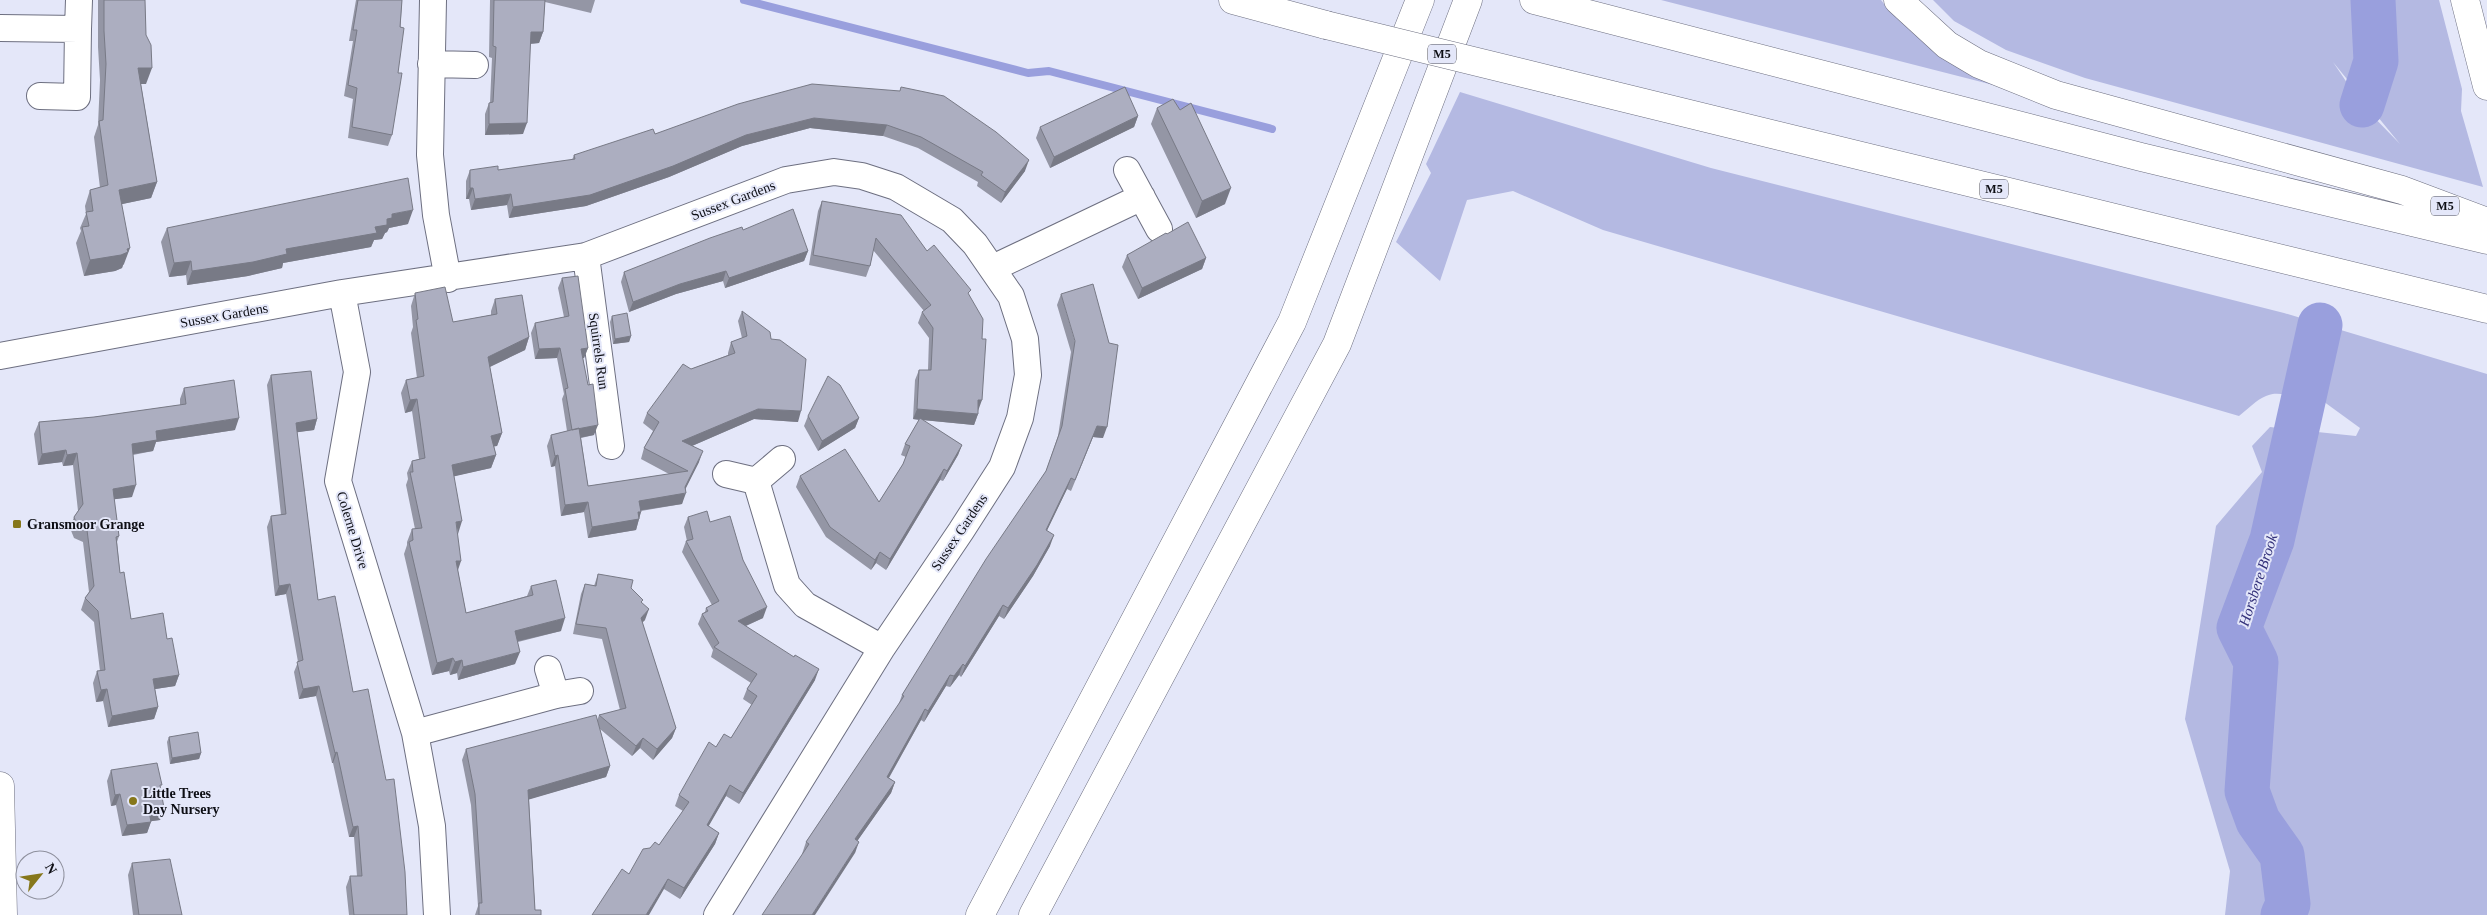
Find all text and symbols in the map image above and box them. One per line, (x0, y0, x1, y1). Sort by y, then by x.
road number: M5 (1428, 44, 1456, 64)
street label: Sussex Gardens (689, 178, 777, 223)
road number: M5 (1980, 180, 2008, 198)
road number: M5 (2431, 197, 2459, 216)
street label: Sussex Gardens (179, 300, 269, 331)
street label: Squirrels Run (586, 312, 611, 390)
street label: Colerne Drive (334, 490, 371, 570)
street label: Sussex Gardens (928, 491, 991, 573)
place label: Gransmoor Grange (27, 517, 145, 532)
marker: Gransmoor Grange (11, 518, 23, 530)
water label: Horsbere Brook (2235, 532, 2281, 629)
place label: Little Trees Day Nursery (143, 786, 220, 817)
marker: Little Trees Day Nursery (127, 795, 139, 807)
north arrow (15, 850, 65, 900)
text: N (42, 861, 60, 877)

